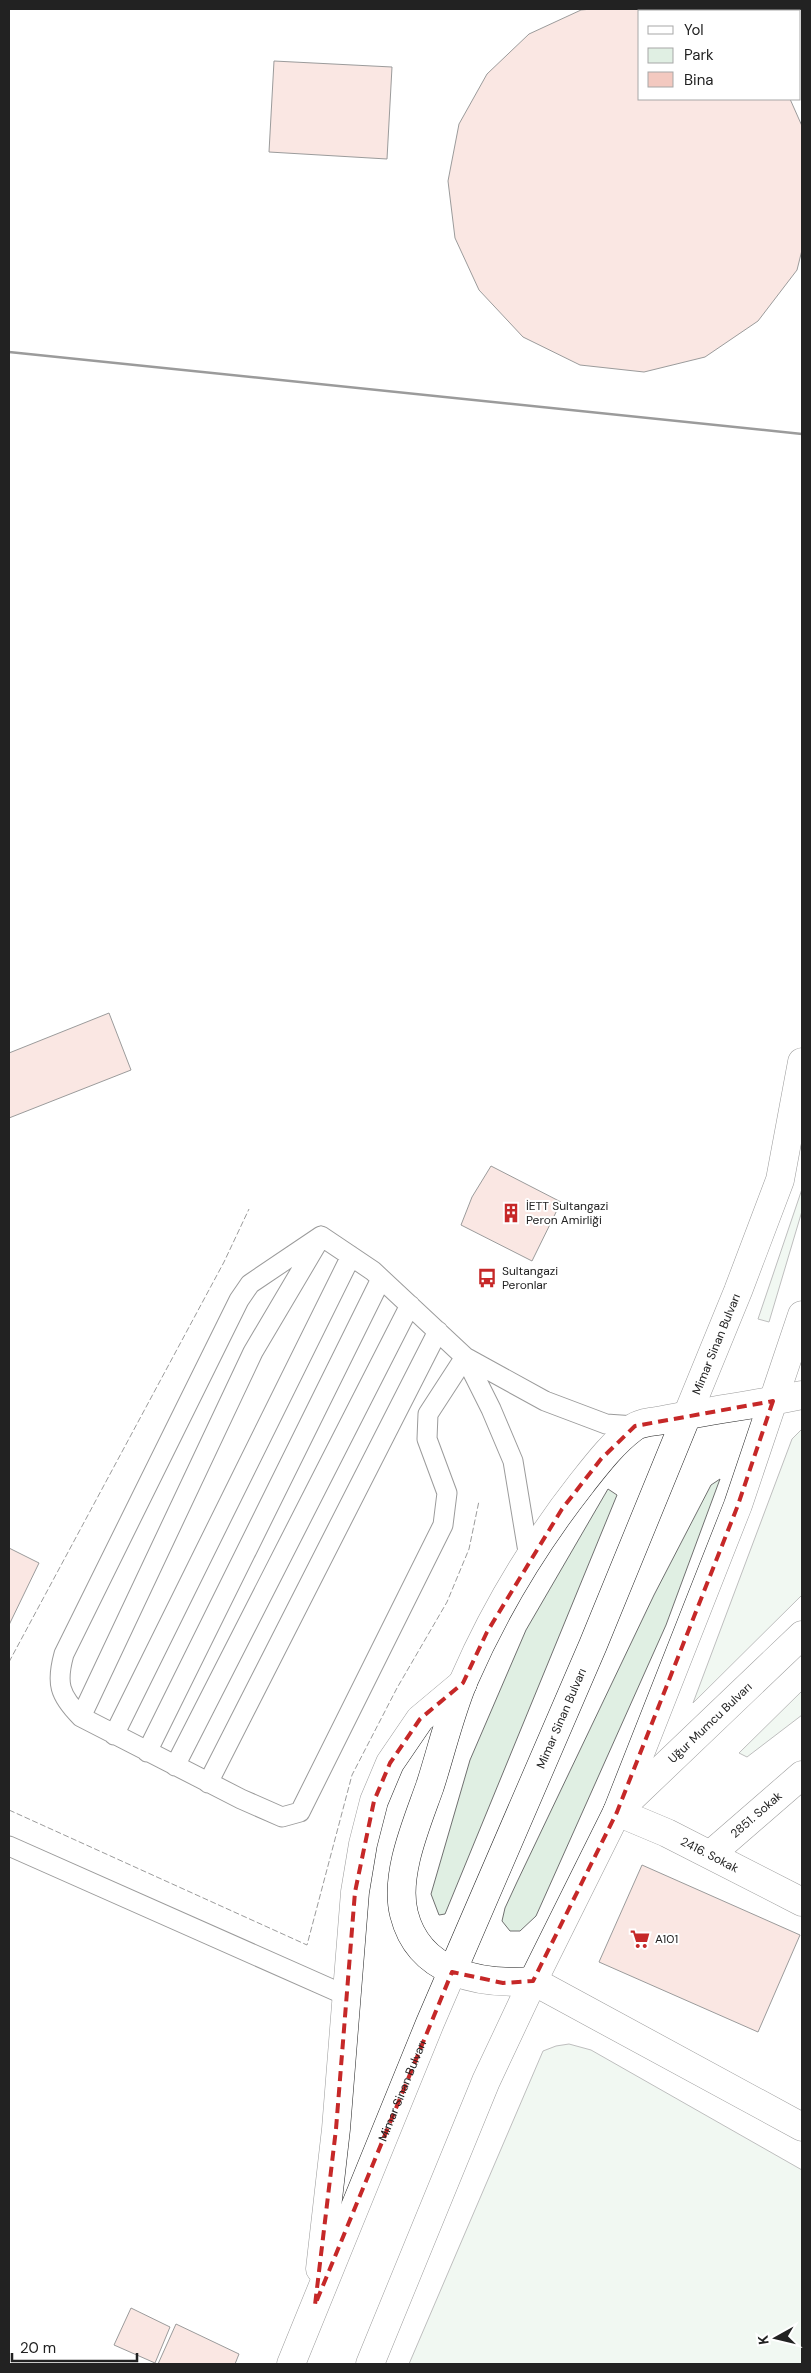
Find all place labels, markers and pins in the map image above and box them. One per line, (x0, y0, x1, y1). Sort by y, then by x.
place label: İETT Sultangazi Peron Amirliği (526, 1198, 609, 1228)
building icon: İETT Sultangazi Peron Amirliği (500, 1202, 522, 1224)
place label: Sultangazi Peronlar (502, 1263, 558, 1293)
bus stop icon: Sultangazi Peronlar (476, 1267, 498, 1289)
supermarket icon: A101 (629, 1928, 651, 1950)
place label: A101 (655, 1931, 678, 1947)

